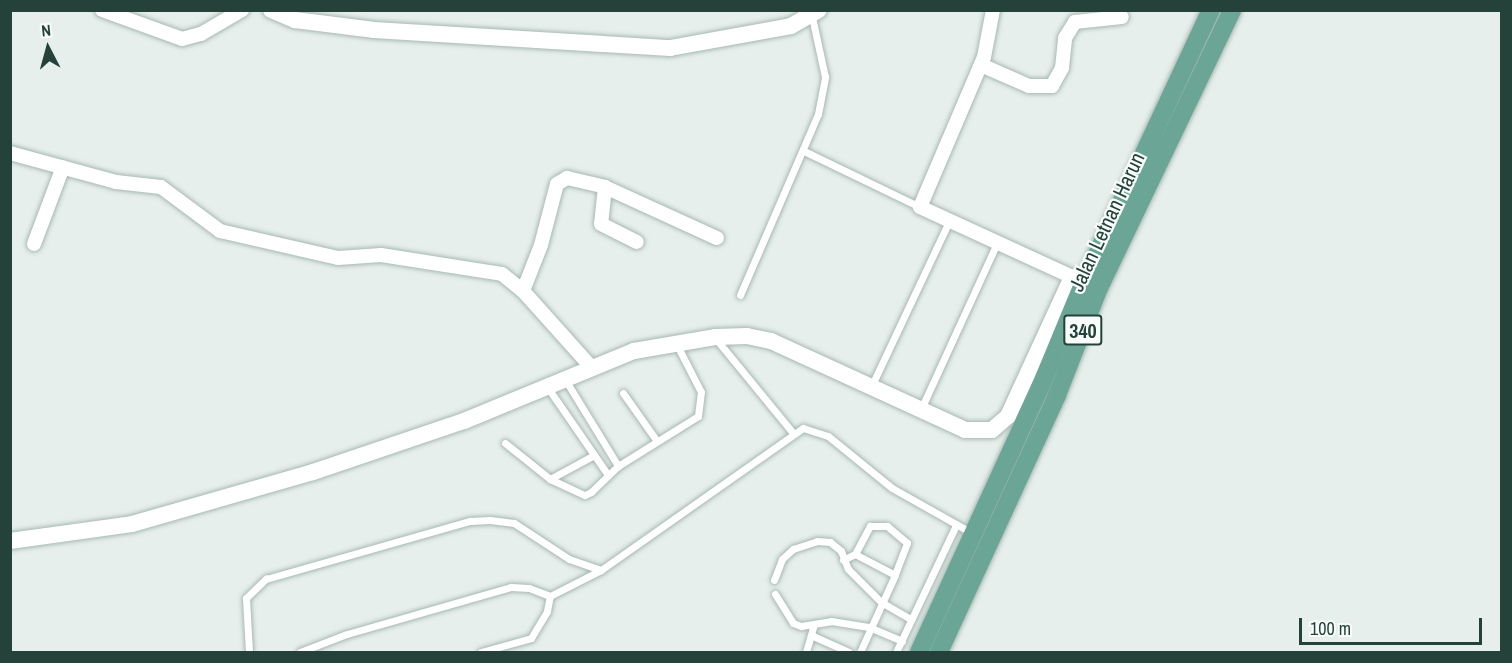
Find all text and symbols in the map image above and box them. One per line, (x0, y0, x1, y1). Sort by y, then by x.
north arrow (18, 18, 78, 78)
text: N (40, 19, 52, 42)
street label: Jalan Letnan Harun (1064, 149, 1150, 295)
road number: 340 (1062, 313, 1104, 347)
scale bar (1302, 606, 1485, 644)
text: 100 m (1310, 616, 1351, 641)

